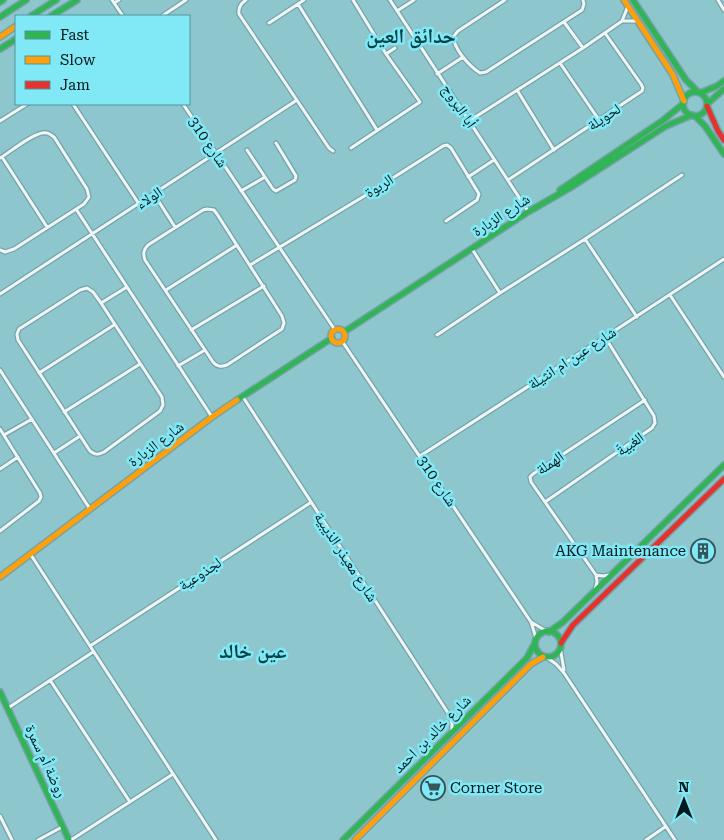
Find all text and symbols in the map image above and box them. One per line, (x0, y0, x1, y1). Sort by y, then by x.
legend (15, 15, 190, 105)
district label: حدائق العين (366, 24, 456, 49)
text: Fast (60, 26, 90, 44)
text: Slow (60, 51, 96, 69)
text: Jam (60, 76, 90, 94)
street label: أبا البروج (437, 81, 480, 132)
street label: لحويلة (584, 100, 624, 134)
street label: شارع 310 (184, 113, 232, 172)
street label: الربوة (361, 170, 397, 202)
street label: الولاء (132, 183, 166, 213)
street label: شارع الزبارة (469, 190, 534, 241)
street label: شارع عين ام انثيلة (525, 323, 620, 394)
street label: شارع الزبارة (125, 417, 188, 472)
street label: الغبيةّ (613, 428, 647, 460)
street label: الهملة (533, 447, 567, 479)
street label: شارع 310 (413, 452, 461, 511)
street label: شارع معيذر الذيبية (310, 509, 382, 606)
building icon: AKG Maintenance (690, 538, 716, 564)
place label: AKG Maintenance (555, 542, 686, 560)
street label: لجذوعية (175, 554, 225, 594)
district label: عين خالد (219, 639, 287, 664)
street label: شارع خالد بن احمد (389, 691, 476, 777)
street label: روضة أم سمرة (20, 722, 71, 801)
supermarket icon: Corner Store (420, 775, 446, 801)
north arrow (659, 775, 709, 825)
place label: Corner Store (450, 779, 542, 797)
text: N (679, 779, 690, 795)

